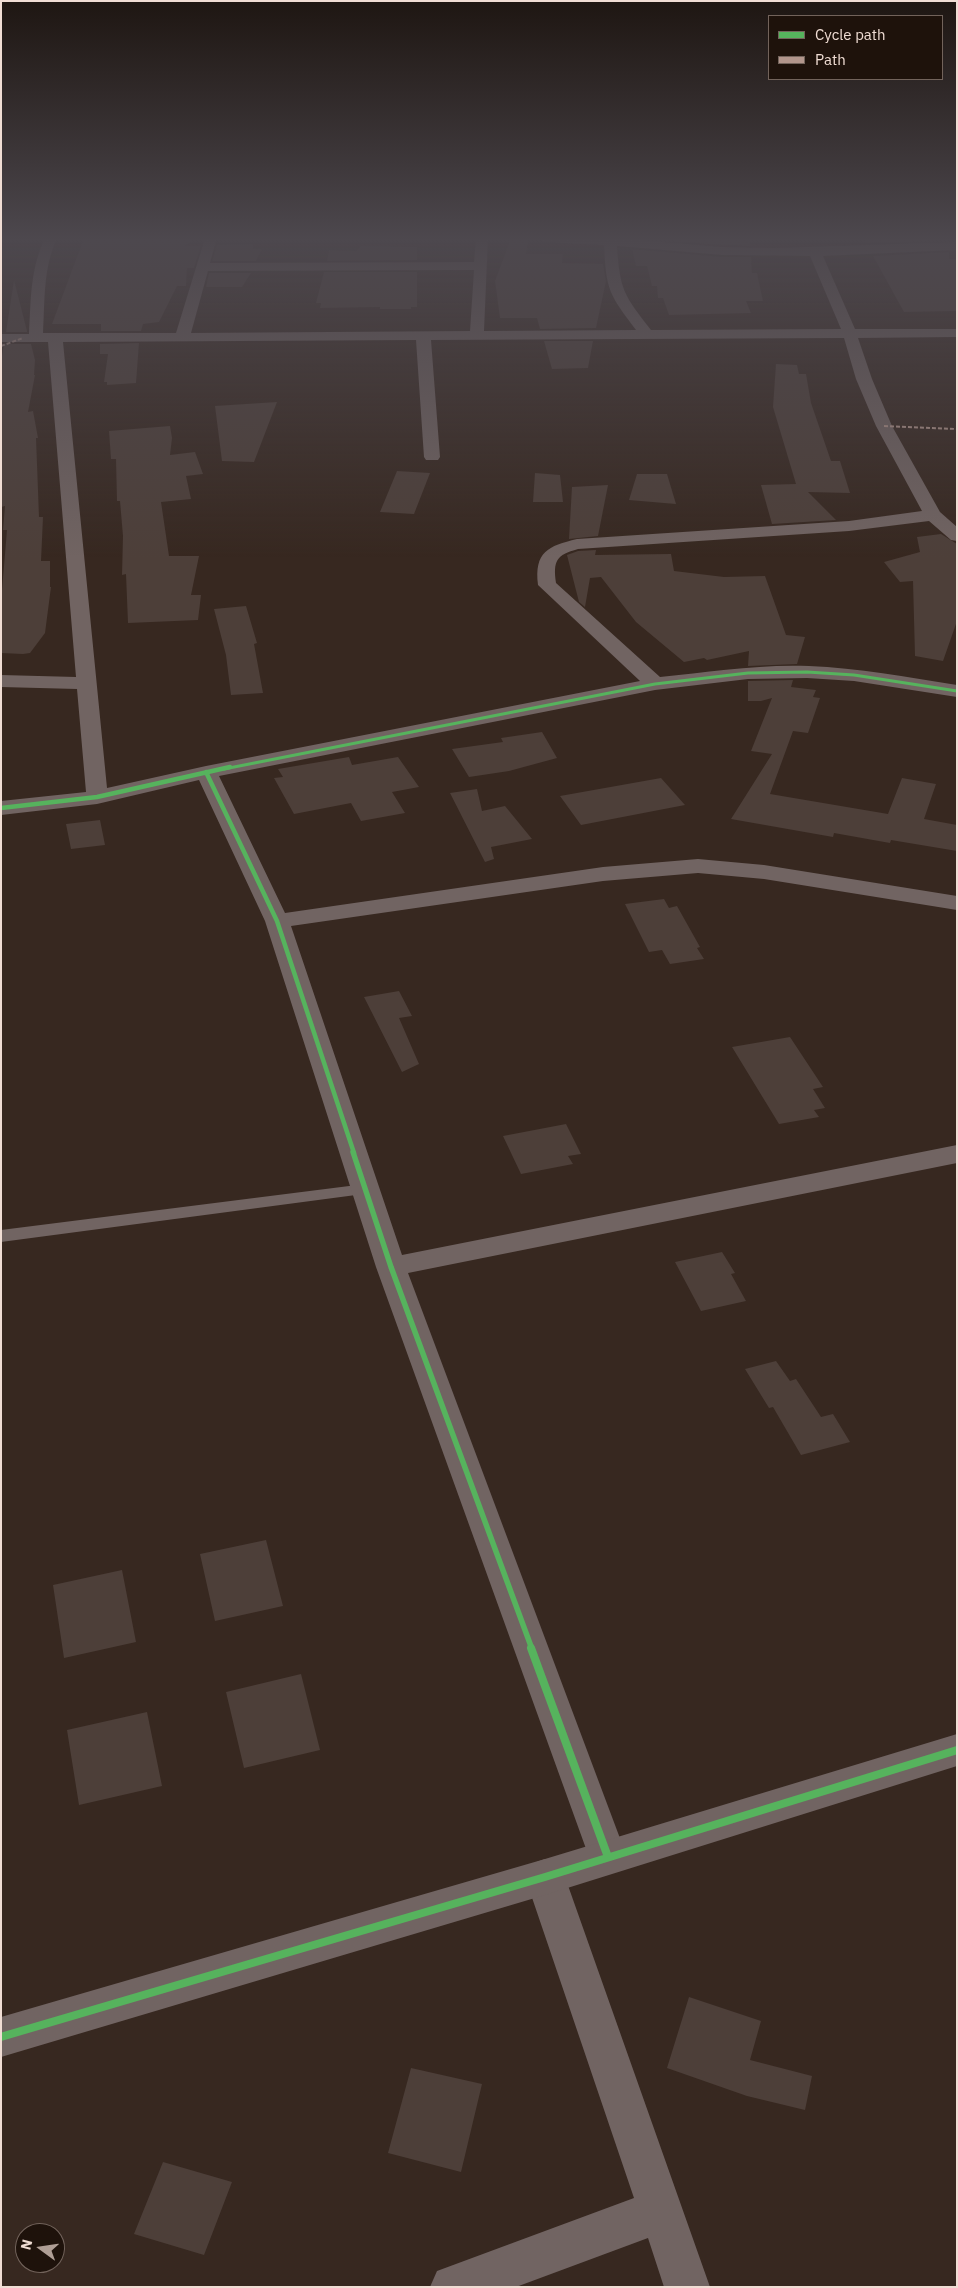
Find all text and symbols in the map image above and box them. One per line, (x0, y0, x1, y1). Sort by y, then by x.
legend (768, 15, 943, 80)
text: Cycle path (815, 25, 886, 44)
text: Path (815, 50, 846, 69)
north arrow (15, 2223, 65, 2273)
text: N (16, 2238, 36, 2252)

